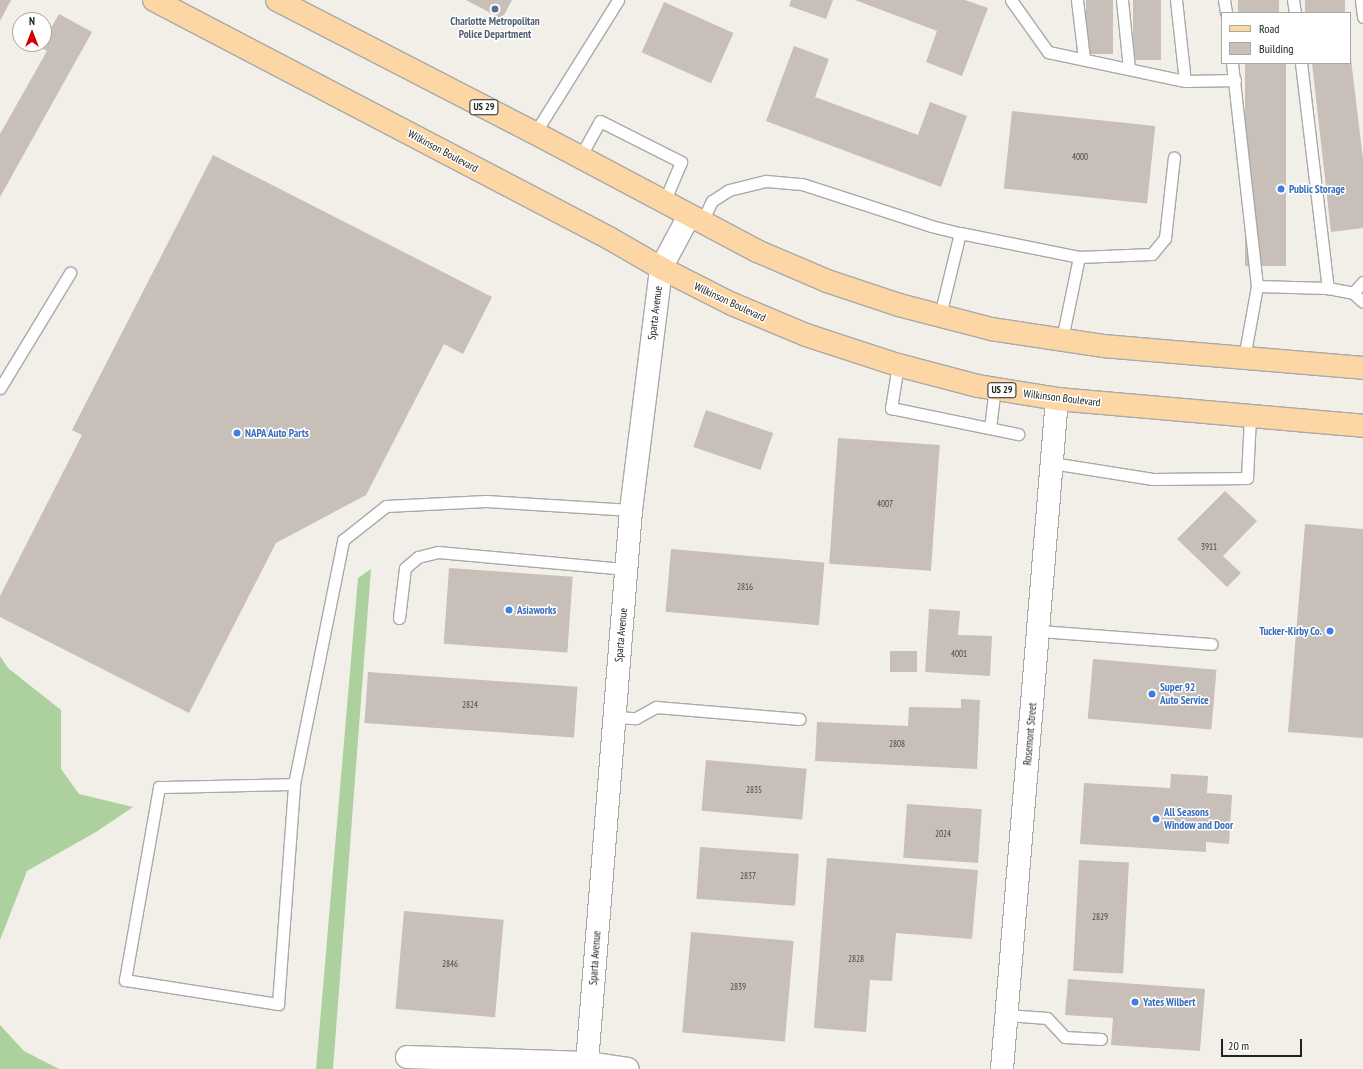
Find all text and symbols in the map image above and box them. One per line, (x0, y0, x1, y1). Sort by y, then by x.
marker: Charlotte Metropolitan Police Department (490, 4, 500, 14)
north arrow (12, 12, 52, 52)
legend (1221, 12, 1351, 64)
text: N (29, 14, 35, 28)
place label: Charlotte Metropolitan Police Department (450, 15, 540, 41)
text: Road (1259, 21, 1279, 36)
text: Building (1259, 41, 1294, 56)
road number: US 29 (469, 99, 499, 115)
street label: Wilkinson Boulevard (406, 127, 480, 175)
house number: 4000 (1072, 152, 1088, 162)
place label: Public Storage (1289, 182, 1345, 196)
marker: Public Storage (1276, 184, 1286, 194)
street label: Wilkinson Boulevard (692, 280, 768, 324)
street label: Sparta Avenue (645, 285, 665, 341)
road number: US 29 (987, 382, 1017, 398)
street label: Wilkinson Boulevard (1023, 387, 1101, 409)
place label: NAPA Auto Parts (245, 426, 310, 440)
marker: NAPA Auto Parts (232, 428, 242, 438)
house number: 4007 (877, 499, 893, 509)
house number: 3911 (1201, 542, 1217, 552)
house number: 2816 (737, 582, 753, 592)
place label: Asiaworks (517, 603, 556, 617)
marker: Asiaworks (504, 605, 514, 615)
street label: Sparta Avenue (612, 607, 630, 663)
place label: Tucker-Kirby Co. (1259, 624, 1322, 638)
marker: Tucker-Kirby Co. (1325, 626, 1335, 636)
house number: 4001 (951, 649, 967, 659)
place label: Super 92 Auto Service (1160, 681, 1209, 707)
marker: Super 92 Auto Service (1147, 689, 1157, 699)
house number: 2824 (462, 700, 478, 710)
street label: Rosemont Street (1021, 702, 1039, 766)
house number: 2808 (889, 739, 905, 749)
house number: 2835 (746, 785, 762, 795)
place label: All Seasons Window and Door (1164, 806, 1233, 832)
marker: All Seasons Window and Door (1151, 814, 1161, 824)
house number: 2024 (935, 829, 951, 839)
house number: 2837 (740, 871, 756, 881)
house number: 2829 (1092, 912, 1108, 922)
street label: Sparta Avenue (587, 930, 603, 986)
house number: 2828 (848, 954, 864, 964)
house number: 2846 (442, 959, 458, 969)
house number: 2839 (730, 982, 746, 992)
place label: Yates Wilbert (1143, 995, 1196, 1009)
marker: Yates Wilbert (1130, 997, 1140, 1007)
scale bar (1223, 1031, 1304, 1057)
text: 20 m (1228, 1038, 1249, 1053)

